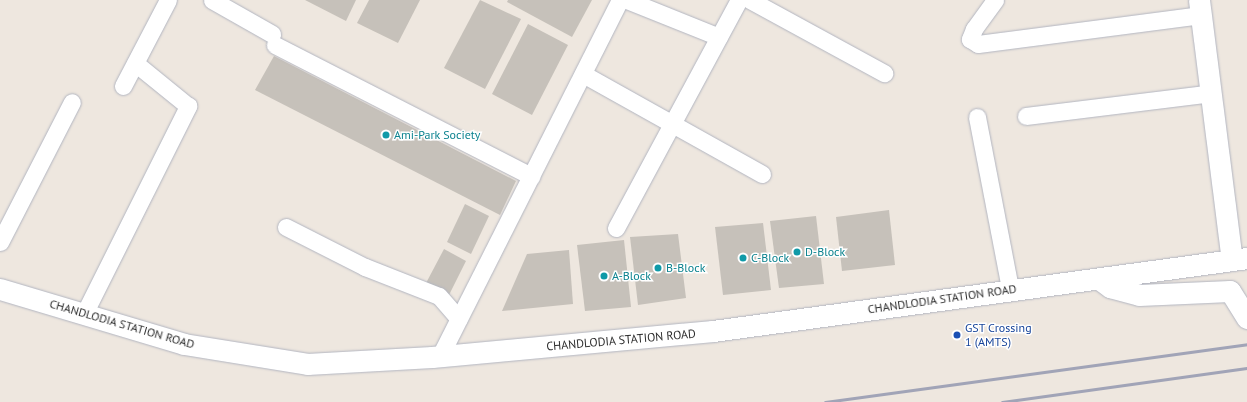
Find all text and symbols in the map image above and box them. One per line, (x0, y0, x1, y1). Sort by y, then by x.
place label: Ami-Park Society (394, 128, 481, 142)
marker: Ami-Park Society (381, 130, 391, 140)
place label: D-Block (805, 245, 845, 259)
marker: D-Block (792, 247, 802, 257)
place label: C-Block (751, 251, 789, 265)
marker: C-Block (738, 253, 748, 263)
place label: B-Block (666, 261, 705, 275)
marker: B-Block (653, 263, 663, 273)
place label: A-Block (612, 269, 651, 283)
marker: A-Block (599, 271, 609, 281)
street label: CHANDLODIA STATION ROAD (866, 281, 1018, 317)
street label: CHANDLODIA STATION ROAD (48, 296, 196, 352)
place label: GST Crossing 1 (AMTS) (965, 321, 1032, 349)
street label: CHANDLODIA STATION ROAD (545, 326, 697, 354)
marker: GST Crossing 1 (AMTS) (952, 330, 962, 340)

